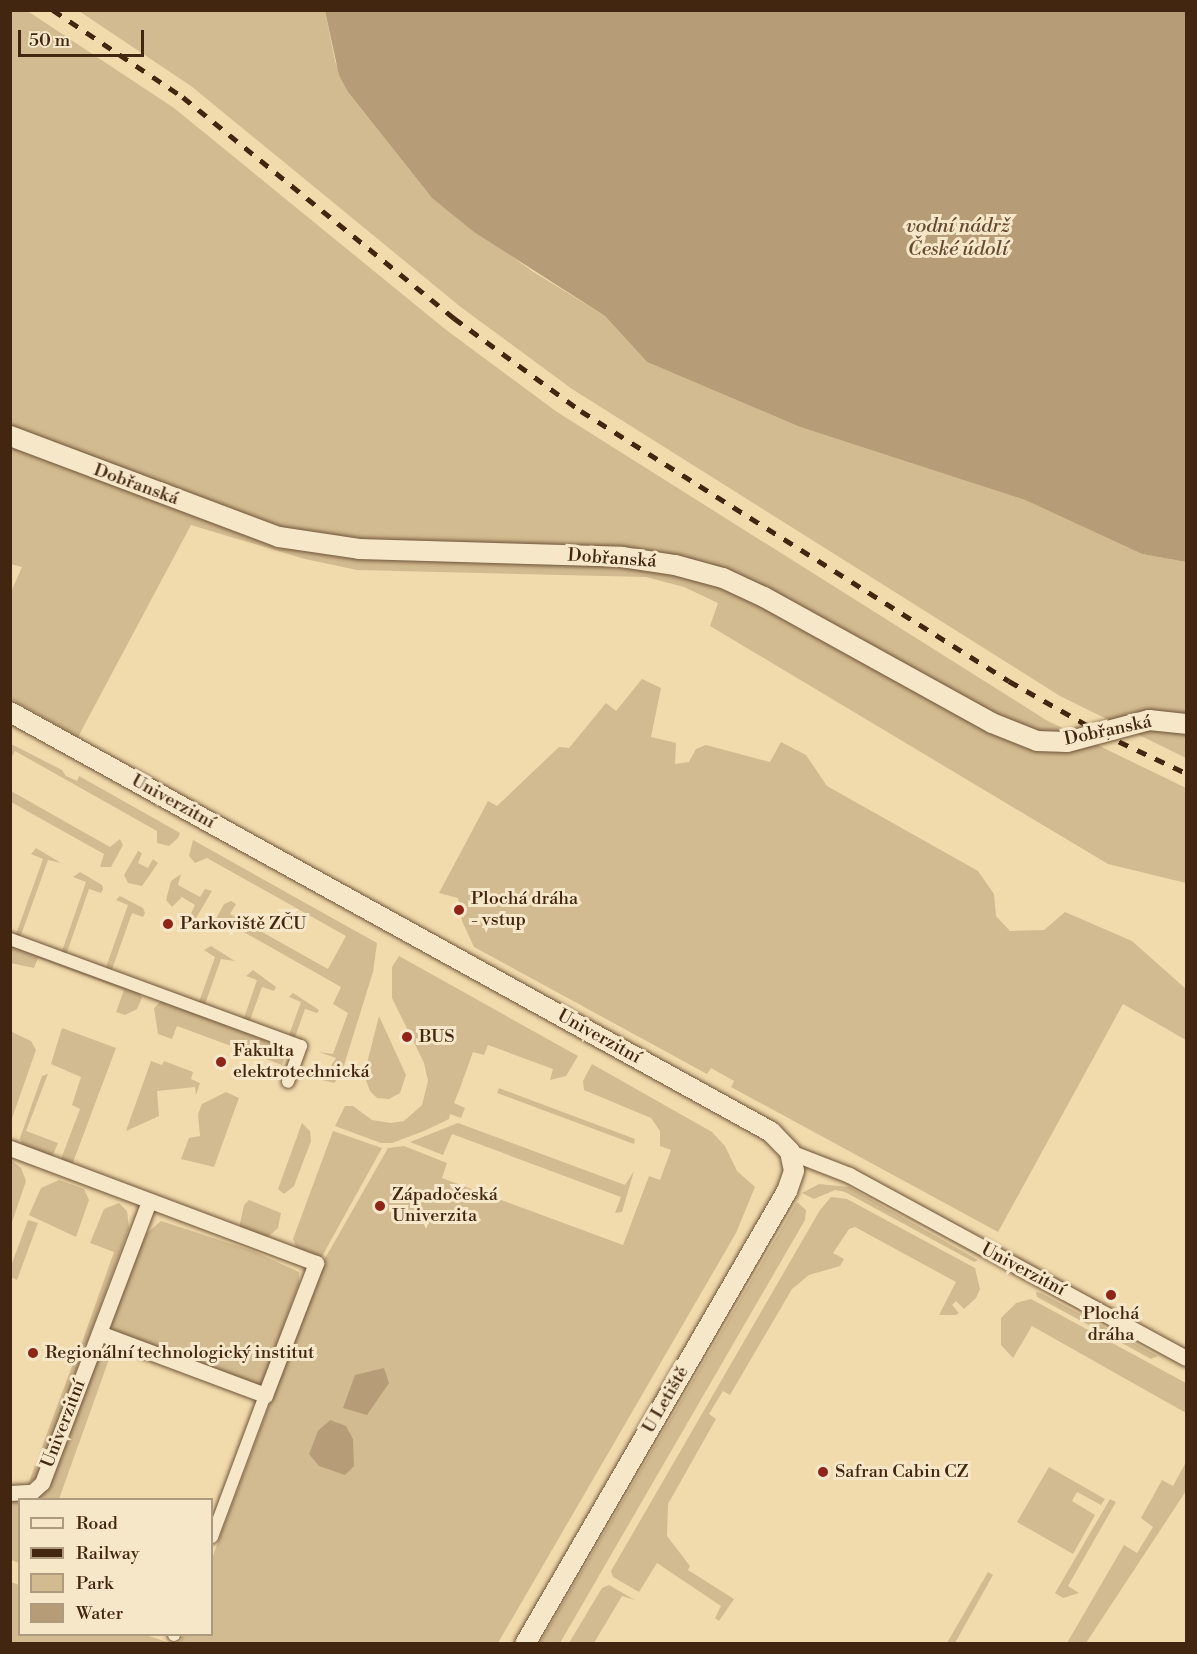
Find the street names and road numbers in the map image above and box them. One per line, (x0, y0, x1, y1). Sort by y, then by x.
street label: Dobřanská (91, 460, 181, 510)
street label: Dobřanská (567, 545, 657, 573)
street label: Dobřanská (1062, 711, 1154, 751)
street label: Univerzitní (127, 770, 219, 834)
street label: Univerzitní (553, 1005, 645, 1069)
street label: Univerzitní (977, 1239, 1069, 1301)
street label: U Letiště (638, 1363, 694, 1437)
street label: Univerzitní (37, 1377, 91, 1471)

